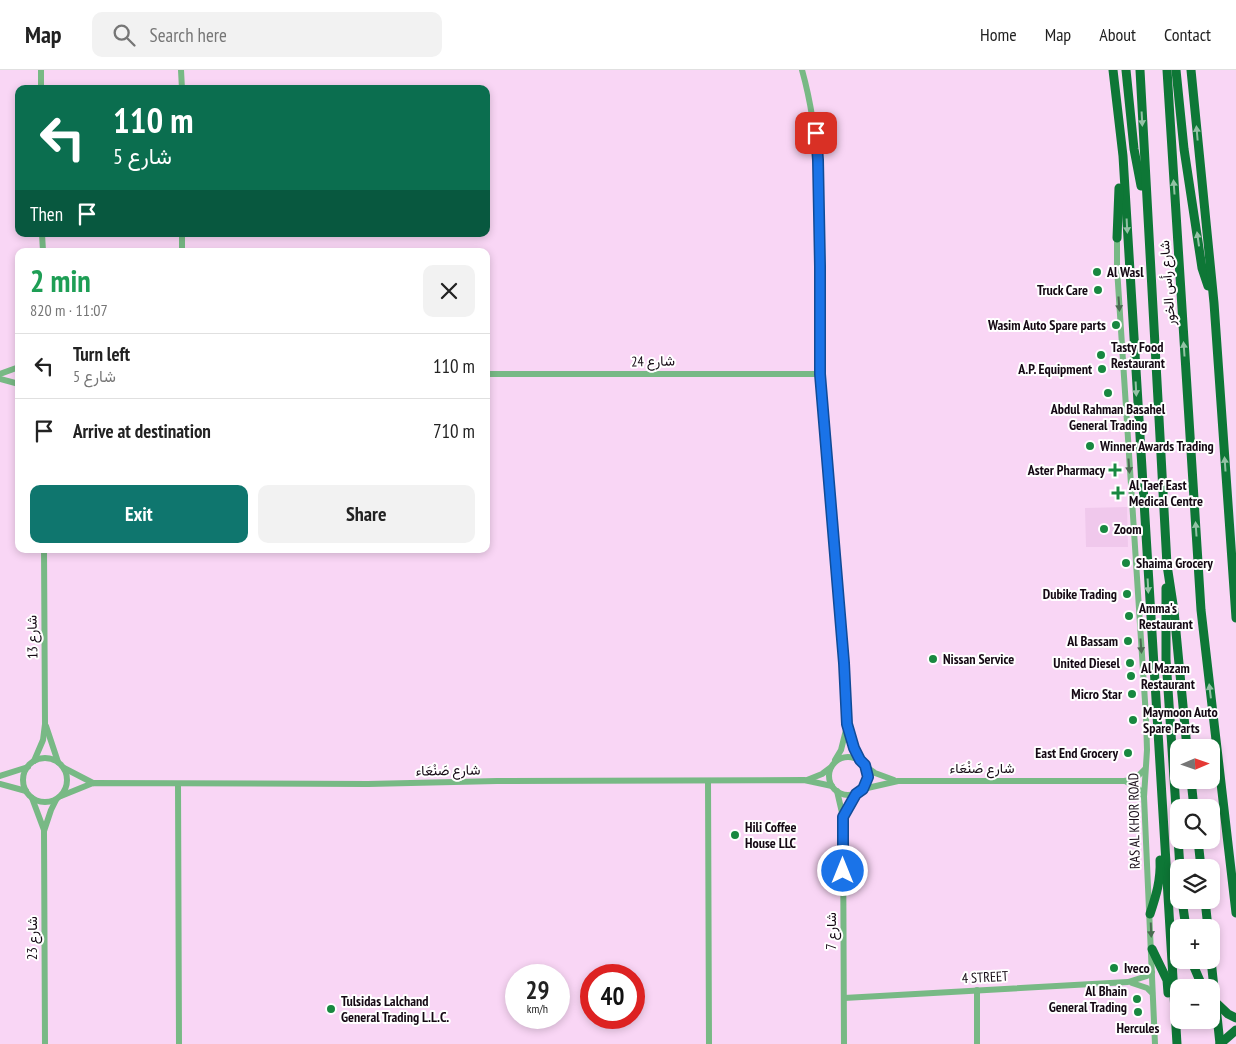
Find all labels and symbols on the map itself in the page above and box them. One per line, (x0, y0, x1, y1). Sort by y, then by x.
one-way arrow (1139, 111, 1147, 127)
pin (795, 112, 837, 154)
one-way arrow (1193, 124, 1201, 140)
one-way arrow (1170, 179, 1178, 195)
one-way arrow (1123, 219, 1131, 235)
one-way arrow (1194, 231, 1202, 247)
street label: شارع رأس الخور (1155, 240, 1181, 327)
place label: Al Wasl (1106, 263, 1144, 281)
marker: Al Wasl (1091, 266, 1103, 278)
place label: Truck Care (1037, 281, 1088, 299)
marker: Truck Care (1092, 284, 1104, 296)
one-way arrow (1115, 296, 1123, 312)
place label: Wasim Auto Spare parts (987, 316, 1106, 334)
marker: Wasim Auto Spare parts (1110, 319, 1122, 331)
place label: Tasty Food Restaurant (1111, 338, 1165, 372)
one-way arrow (1180, 341, 1188, 357)
marker: Tasty Food Restaurant (1095, 349, 1107, 361)
street label: شارع 24 (631, 352, 675, 372)
place label: A.P. Equipment (1017, 360, 1092, 378)
marker: A.P. Equipment (1096, 363, 1108, 375)
one-way arrow (1133, 381, 1141, 397)
marker: Abdul Rahman Basahel General Trading (1102, 387, 1114, 399)
place label: Abdul Rahman Basahel General Trading (1050, 400, 1166, 434)
place label: Winner Awards Trading (1099, 437, 1214, 455)
marker: Winner Awards Trading (1084, 440, 1096, 452)
one-way arrow (1221, 456, 1229, 472)
one-way arrow (1126, 458, 1134, 474)
place label: Aster Pharmacy (1027, 461, 1105, 479)
marker: Aster Pharmacy (1109, 464, 1121, 476)
place label: Al Taef East Medical Centre (1128, 476, 1203, 510)
marker: Al Taef East Medical Centre (1111, 486, 1125, 500)
place label: Zoom (1114, 520, 1142, 538)
one-way arrow (1191, 521, 1199, 537)
marker: Zoom (1098, 523, 1110, 535)
place label: Shaima Grocery (1136, 554, 1213, 572)
marker: Shaima Grocery (1120, 557, 1132, 569)
one-way arrow (1145, 578, 1153, 594)
place label: Dubike Trading (1043, 585, 1117, 603)
marker: Dubike Trading (1121, 588, 1133, 600)
place label: Amma's Restaurant (1138, 599, 1193, 633)
marker: Amma's Restaurant (1123, 610, 1135, 622)
street label: شارع 13 (23, 615, 43, 659)
place label: Al Bassam (1066, 632, 1118, 650)
marker: Al Bassam (1122, 635, 1134, 647)
one-way arrow (1138, 638, 1146, 654)
place label: Nissan Service (943, 650, 1014, 668)
marker: Nissan Service (927, 653, 939, 665)
place label: United Diesel (1053, 654, 1121, 672)
marker: United Diesel (1124, 657, 1136, 669)
place label: Al Mazam Restaurant (1140, 659, 1195, 693)
marker: Al Mazam Restaurant (1125, 670, 1137, 682)
one-way arrow (1206, 682, 1214, 698)
place label: Micro Star (1071, 685, 1123, 703)
marker: Micro Star (1126, 688, 1138, 700)
place label: Maymoon Auto Spare Parts (1143, 703, 1218, 737)
marker: Maymoon Auto Spare Parts (1127, 714, 1139, 726)
north arrow (1170, 739, 1220, 789)
place label: East End Grocery (1035, 744, 1118, 762)
marker: East End Grocery (1122, 747, 1134, 759)
street label: شارع صَنْعَاء (950, 759, 1014, 779)
street label: شارع صَنْعَاء (415, 760, 481, 782)
street label: RAS AL KHOR ROAD (1124, 773, 1144, 869)
place label: Hili Coffee House LLC (745, 818, 796, 852)
marker: Hili Coffee House LLC (729, 829, 741, 841)
position arrow (816, 844, 868, 896)
street label: شارع 7 (822, 912, 842, 950)
street label: شارع 23 (23, 916, 43, 960)
one-way arrow (1147, 922, 1155, 938)
place label: Iveco (1124, 959, 1150, 977)
marker: Iveco (1108, 962, 1120, 974)
speed limit sign: 40 (580, 964, 645, 1029)
street label: 4 STREET (961, 967, 1009, 987)
place label: Al Bhain General Trading (1049, 982, 1127, 1016)
place label: Tulsidas Lalchand General Trading L.L.C. (341, 992, 449, 1026)
marker: Al Bhain General Trading (1131, 993, 1143, 1005)
marker: Tulsidas Lalchand General Trading L.L.C. (325, 1003, 337, 1015)
marker: Hercules (1132, 1006, 1144, 1018)
place label: Hercules (1117, 1019, 1160, 1037)

